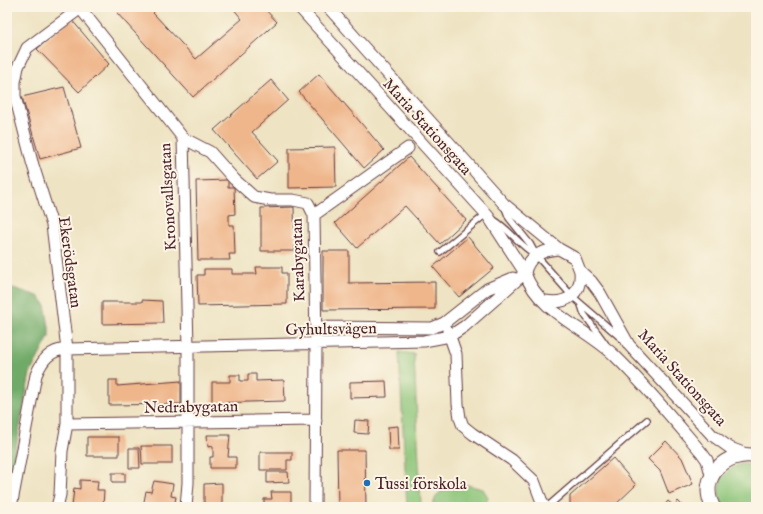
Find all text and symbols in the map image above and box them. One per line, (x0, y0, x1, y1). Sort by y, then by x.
street label: Maria Stationsgata (378, 75, 475, 180)
street label: Kronovallsgatan (156, 142, 182, 251)
street label: Ekerödsgatan (53, 215, 85, 310)
street label: Karabygatan (288, 217, 310, 302)
street label: Gyhultsvägen (285, 319, 377, 341)
street label: Maria Stationsgata (633, 326, 730, 431)
street label: Nedrabygatan (144, 397, 239, 419)
place label: Tussi förskola (375, 475, 467, 495)
marker: Tussi förskola (362, 478, 372, 488)

